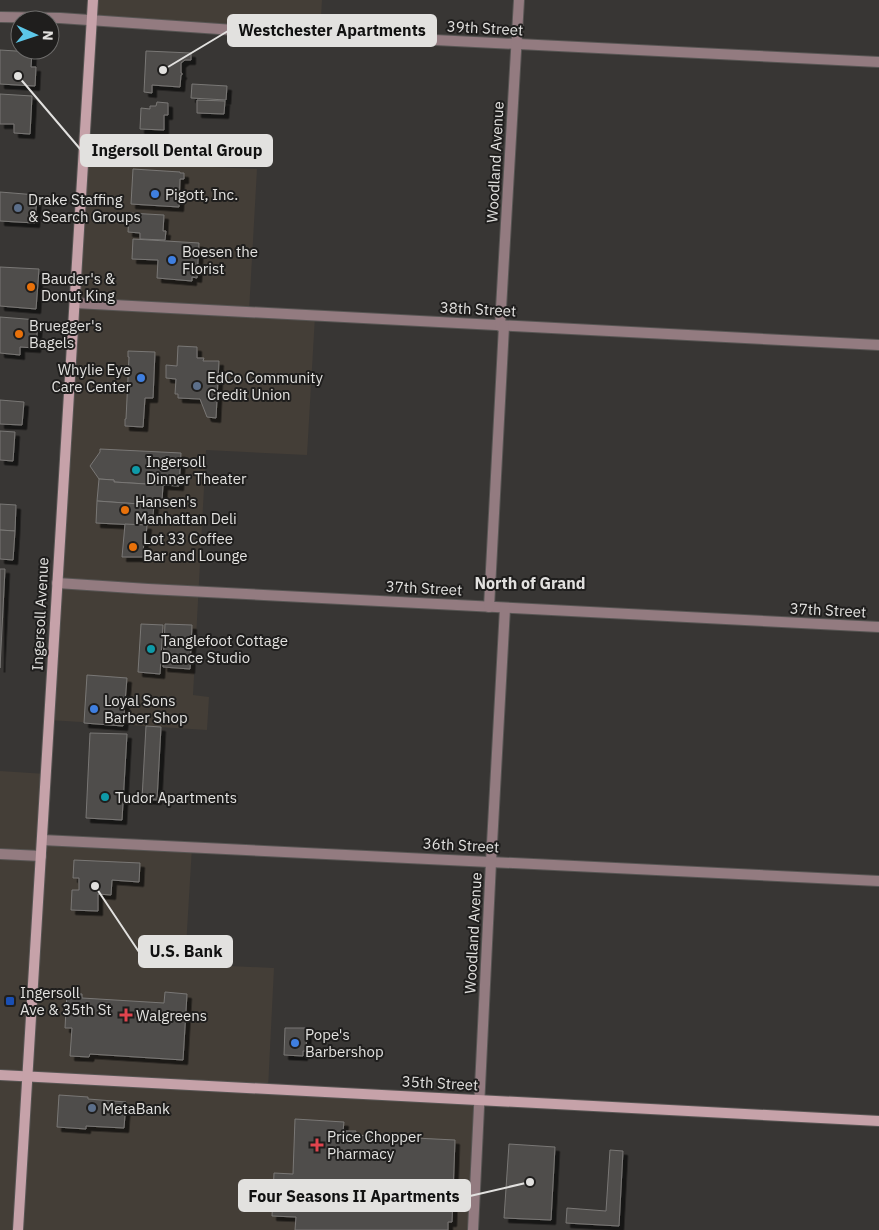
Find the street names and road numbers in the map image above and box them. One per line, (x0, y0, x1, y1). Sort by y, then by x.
street label: 39th Street (446, 17, 524, 39)
street label: Woodland Avenue (482, 101, 508, 223)
street label: 38th Street (439, 298, 517, 320)
street label: Ingersoll Avenue (28, 557, 52, 671)
street label: 37th Street (385, 577, 463, 599)
street label: 37th Street (789, 599, 867, 621)
street label: 36th Street (422, 834, 500, 856)
street label: Woodland Avenue (460, 872, 486, 994)
street label: 35th Street (401, 1072, 479, 1094)

